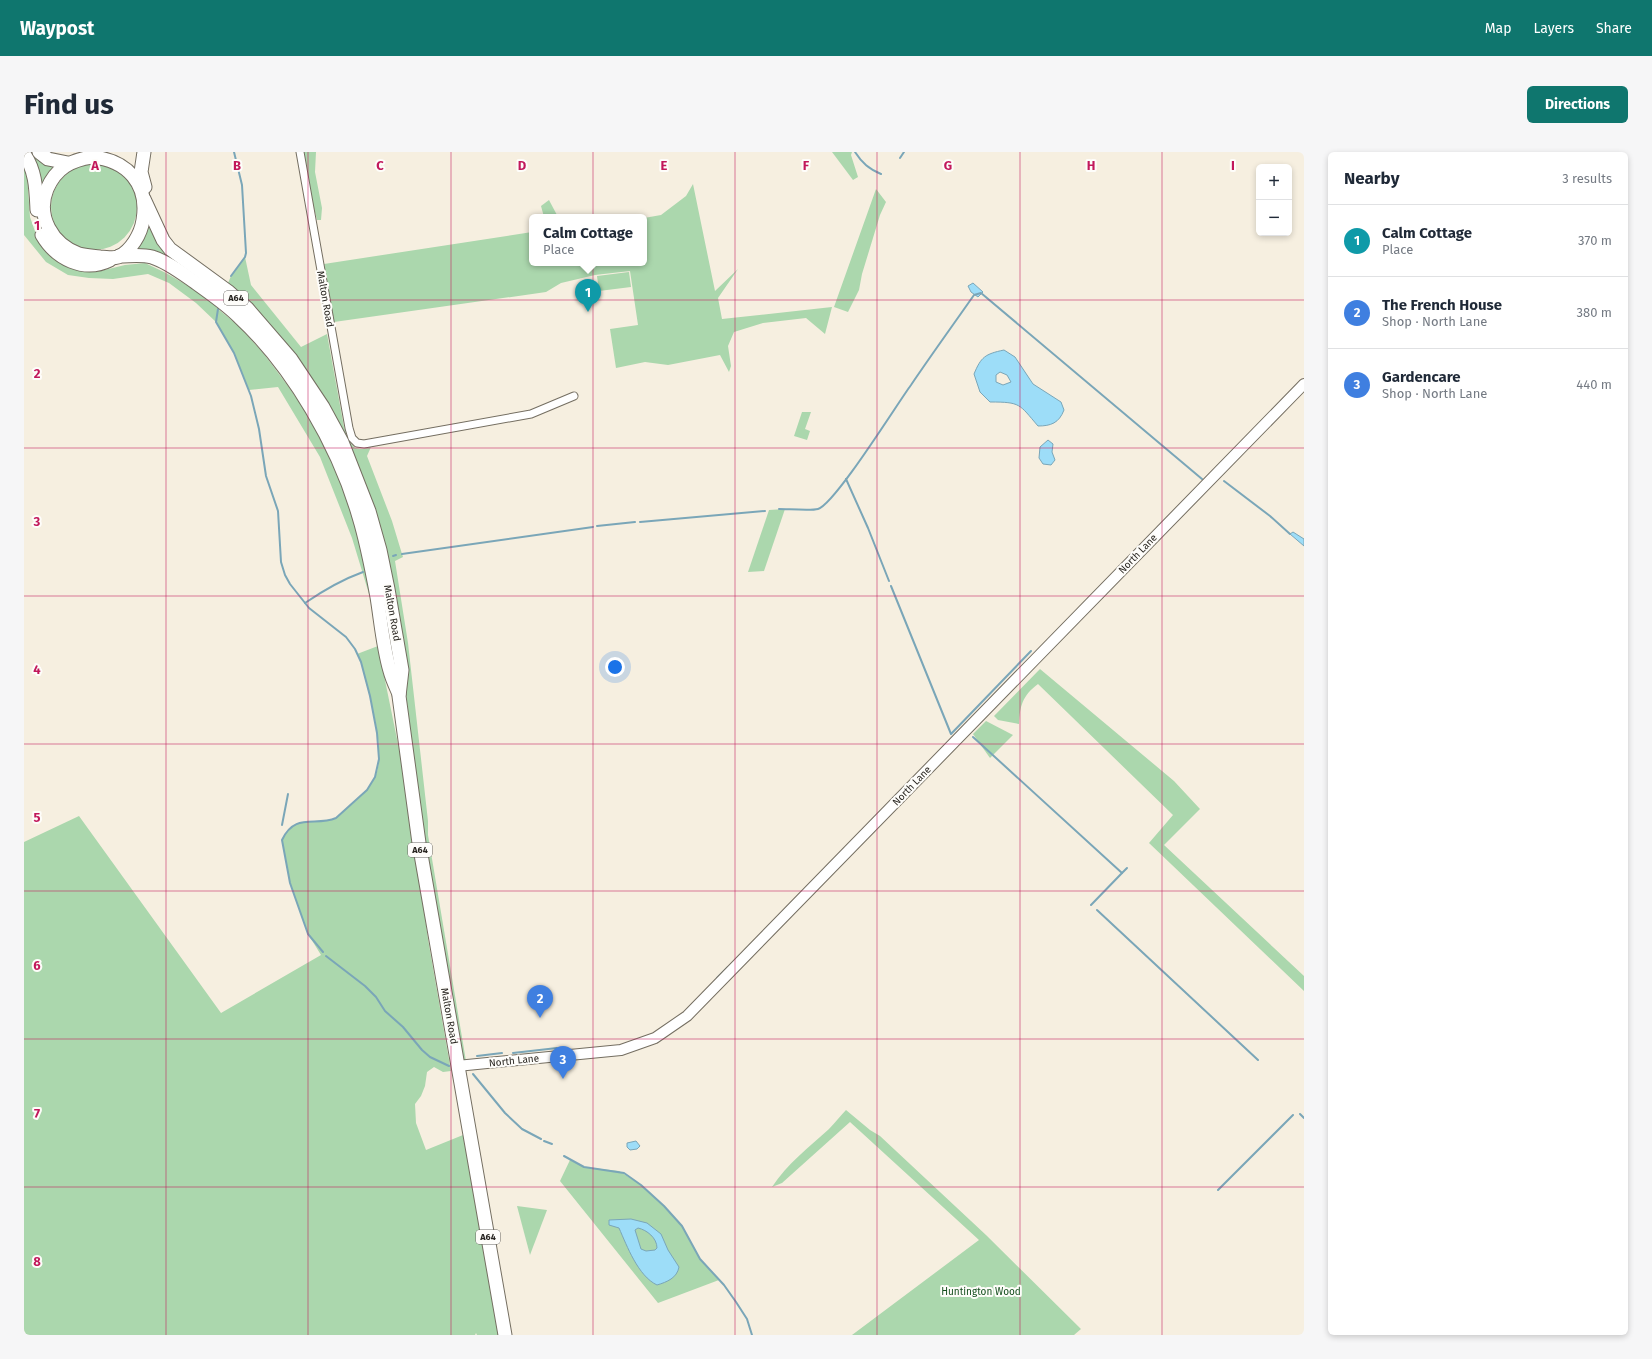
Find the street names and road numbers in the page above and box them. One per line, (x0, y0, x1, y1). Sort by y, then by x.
street label: Malton Road (314, 270, 336, 328)
road number: A64 (224, 291, 248, 305)
street label: North Lane (1116, 532, 1160, 576)
street label: Malton Road (381, 584, 403, 642)
street label: North Lane (890, 764, 934, 808)
road number: A64 (408, 843, 432, 857)
street label: Malton Road (438, 987, 460, 1045)
street label: North Lane (488, 1052, 540, 1070)
road number: A64 (476, 1230, 500, 1244)

